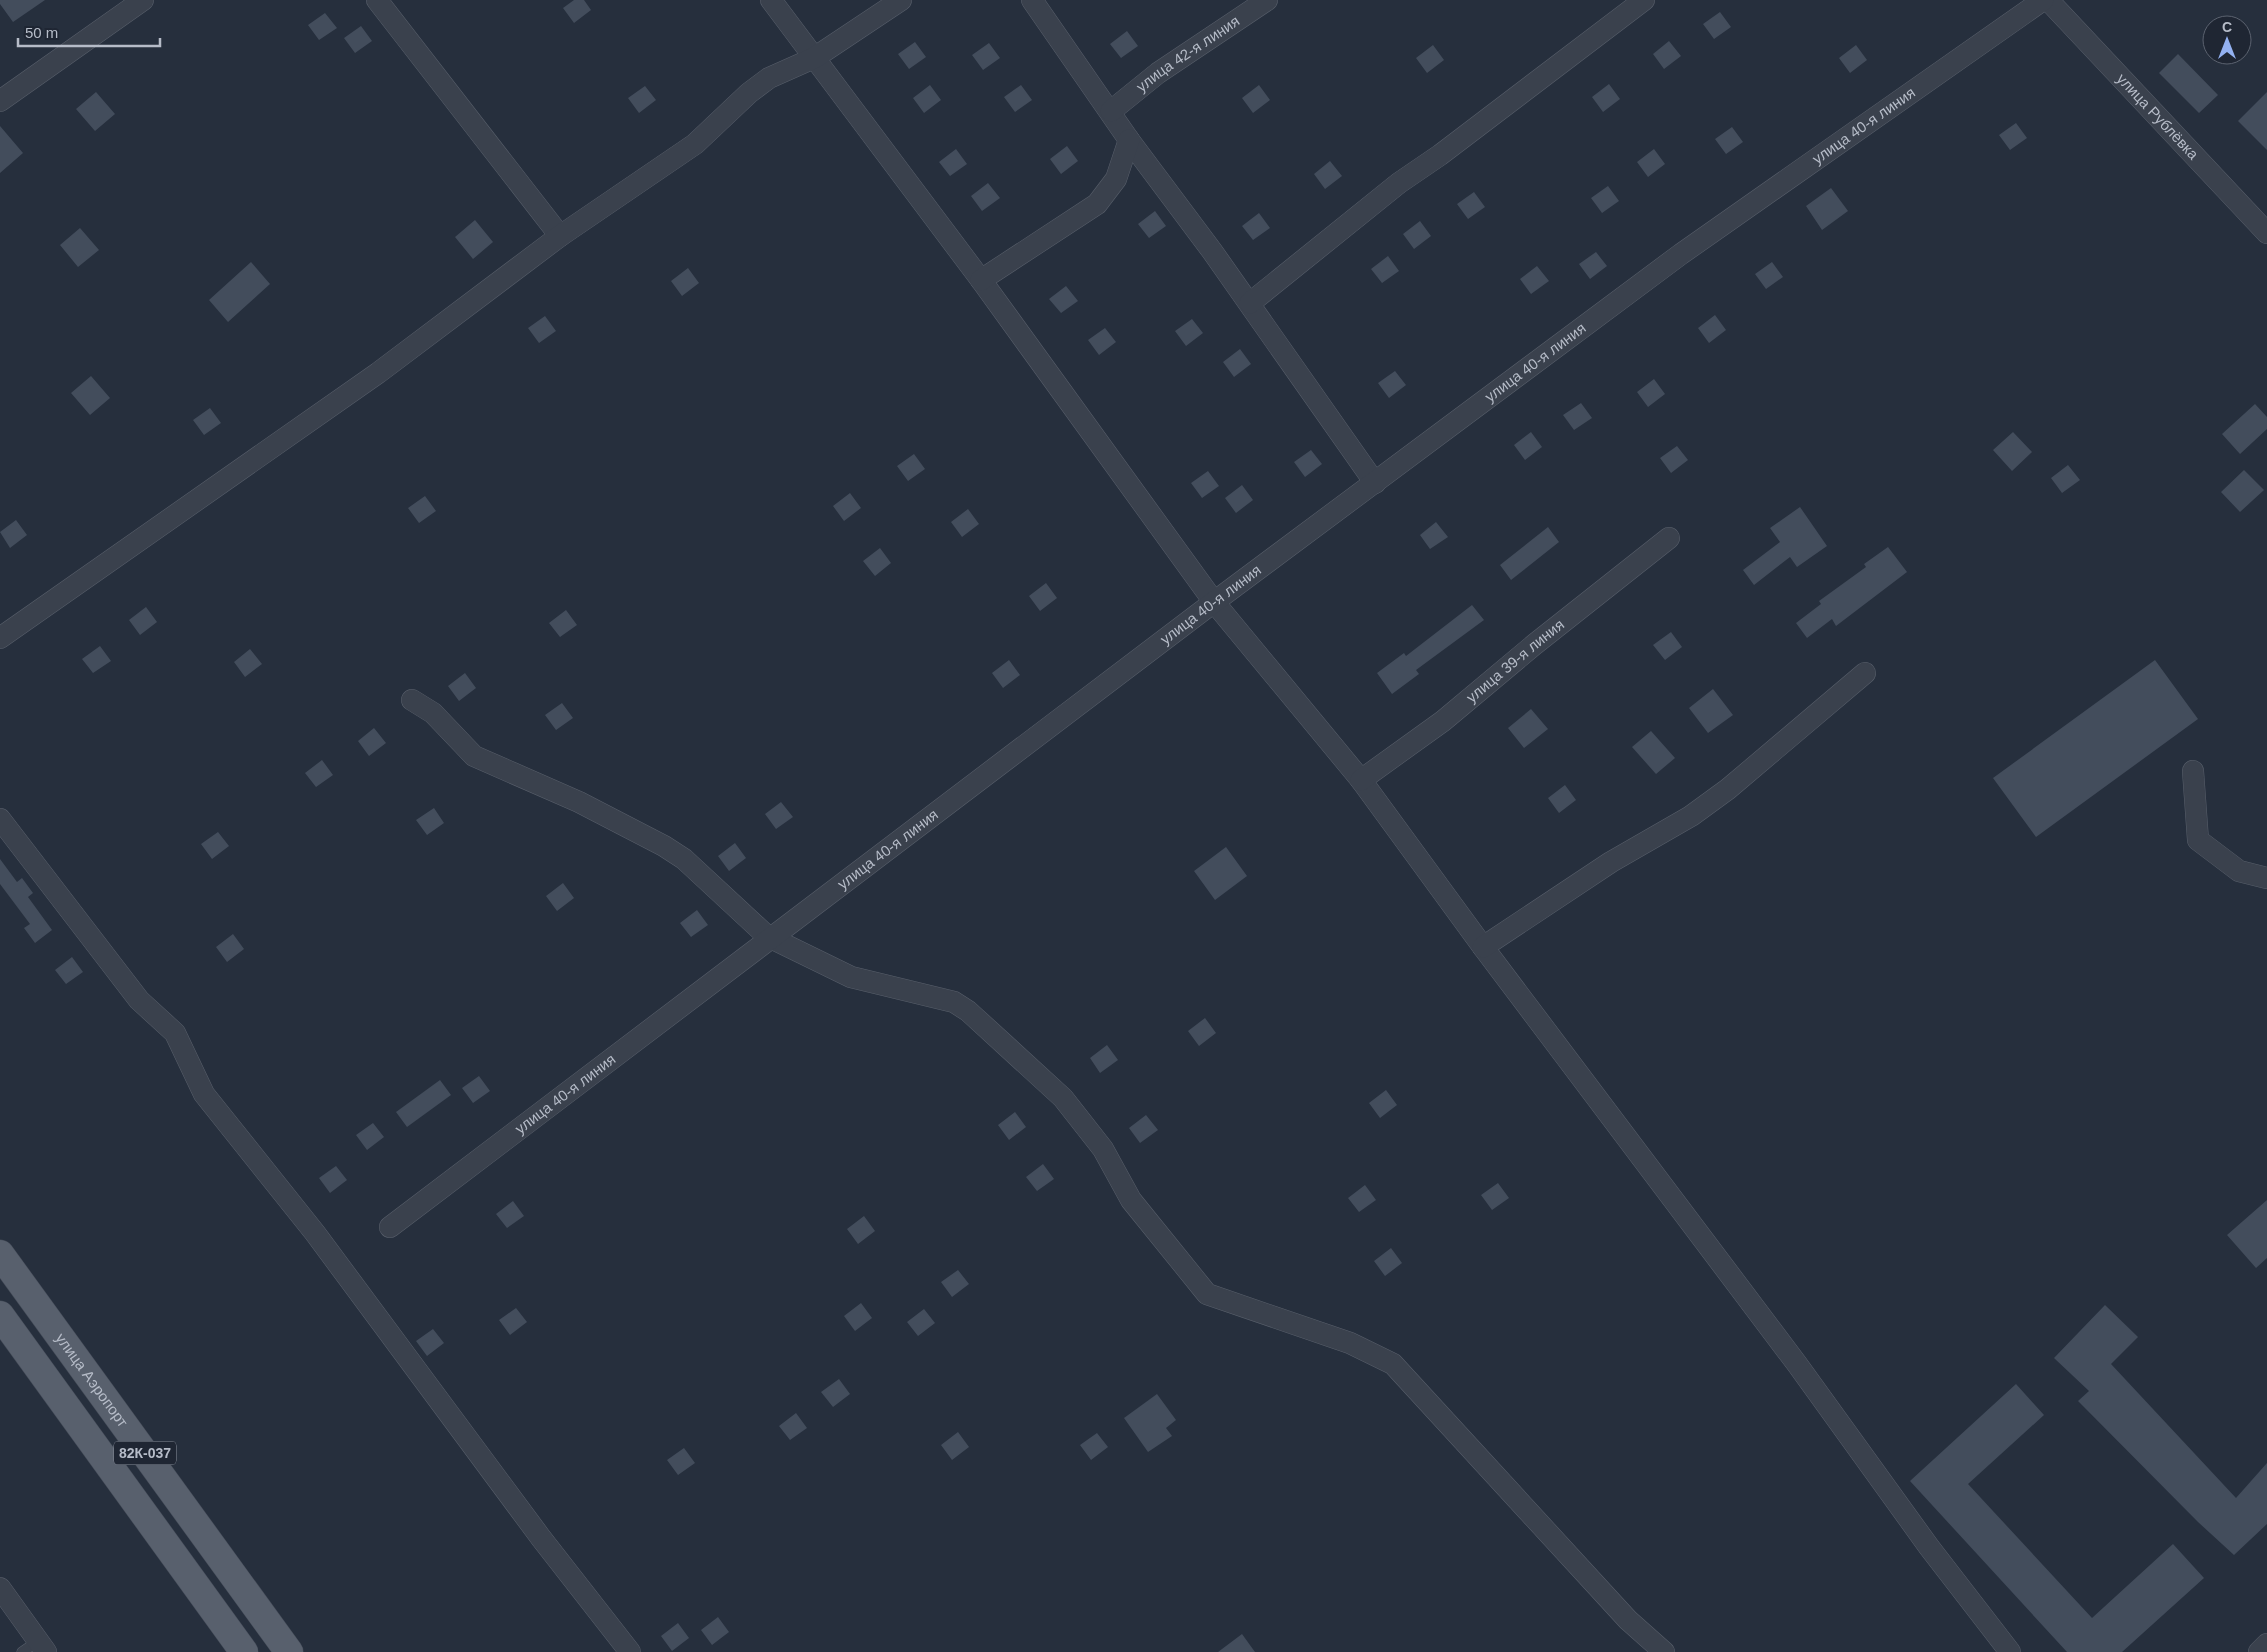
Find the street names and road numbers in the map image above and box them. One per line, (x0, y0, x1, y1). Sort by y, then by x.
street label: улица 42-я линия (1133, 12, 1242, 95)
street label: улица Рублёвка (2114, 70, 2203, 163)
street label: улица 40-я линия (1809, 83, 1918, 167)
street label: улица 40-я линия (1481, 319, 1589, 405)
street label: улица 40-я линия (1157, 561, 1264, 648)
street label: улица 39-я линия (1463, 615, 1567, 706)
street label: улица 40-я линия (834, 805, 941, 892)
street label: улица 40-я линия (511, 1050, 618, 1137)
street label: улица Аэропорт (52, 1330, 132, 1430)
road number: 82К-037 (114, 1442, 176, 1465)

